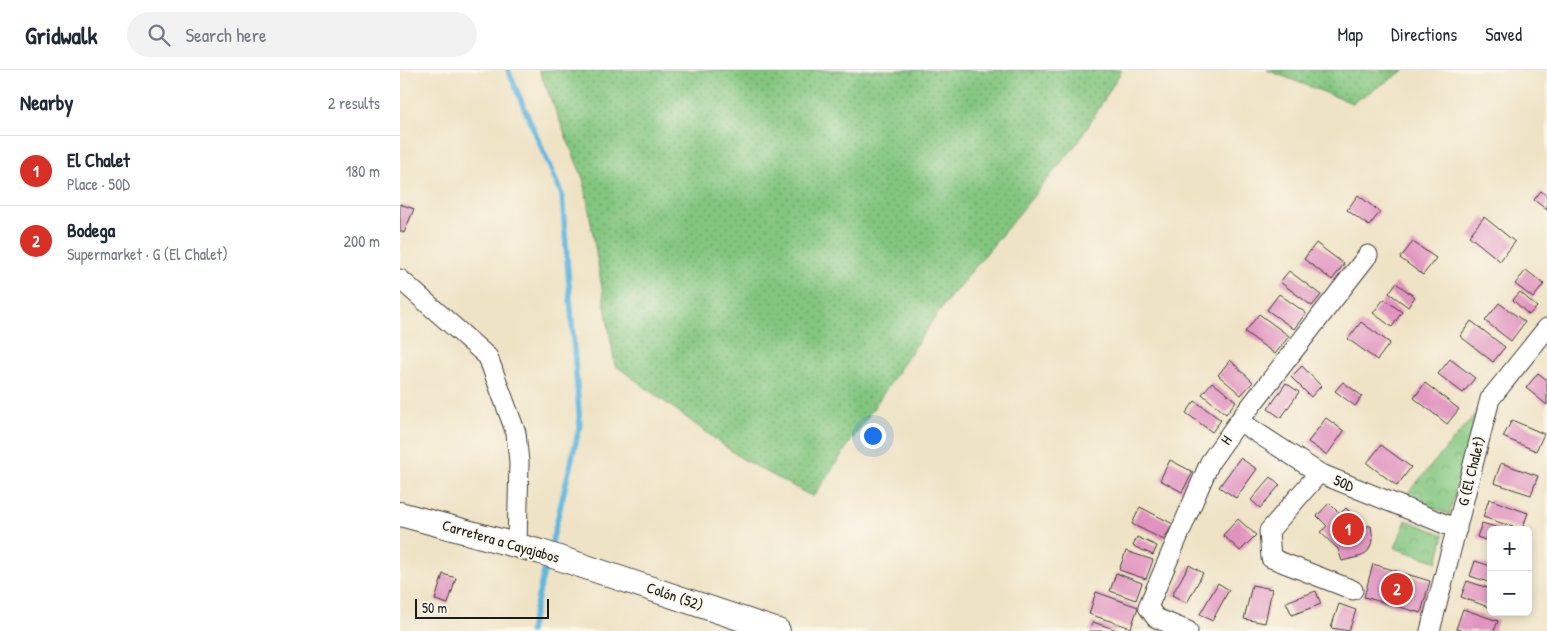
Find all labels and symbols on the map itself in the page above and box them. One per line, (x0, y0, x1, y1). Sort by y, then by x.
your location (860, 423, 886, 449)
street label: H (1215, 431, 1237, 449)
street label: G (El Chalet) (1452, 434, 1490, 508)
street label: 50D (1331, 469, 1358, 497)
pin: 1 (1332, 510, 1364, 548)
street label: Carretera a Cayajabos (440, 514, 562, 568)
pin: 2 (1381, 570, 1413, 608)
street label: Colón (52) (644, 577, 706, 615)
scale bar (415, 596, 549, 619)

